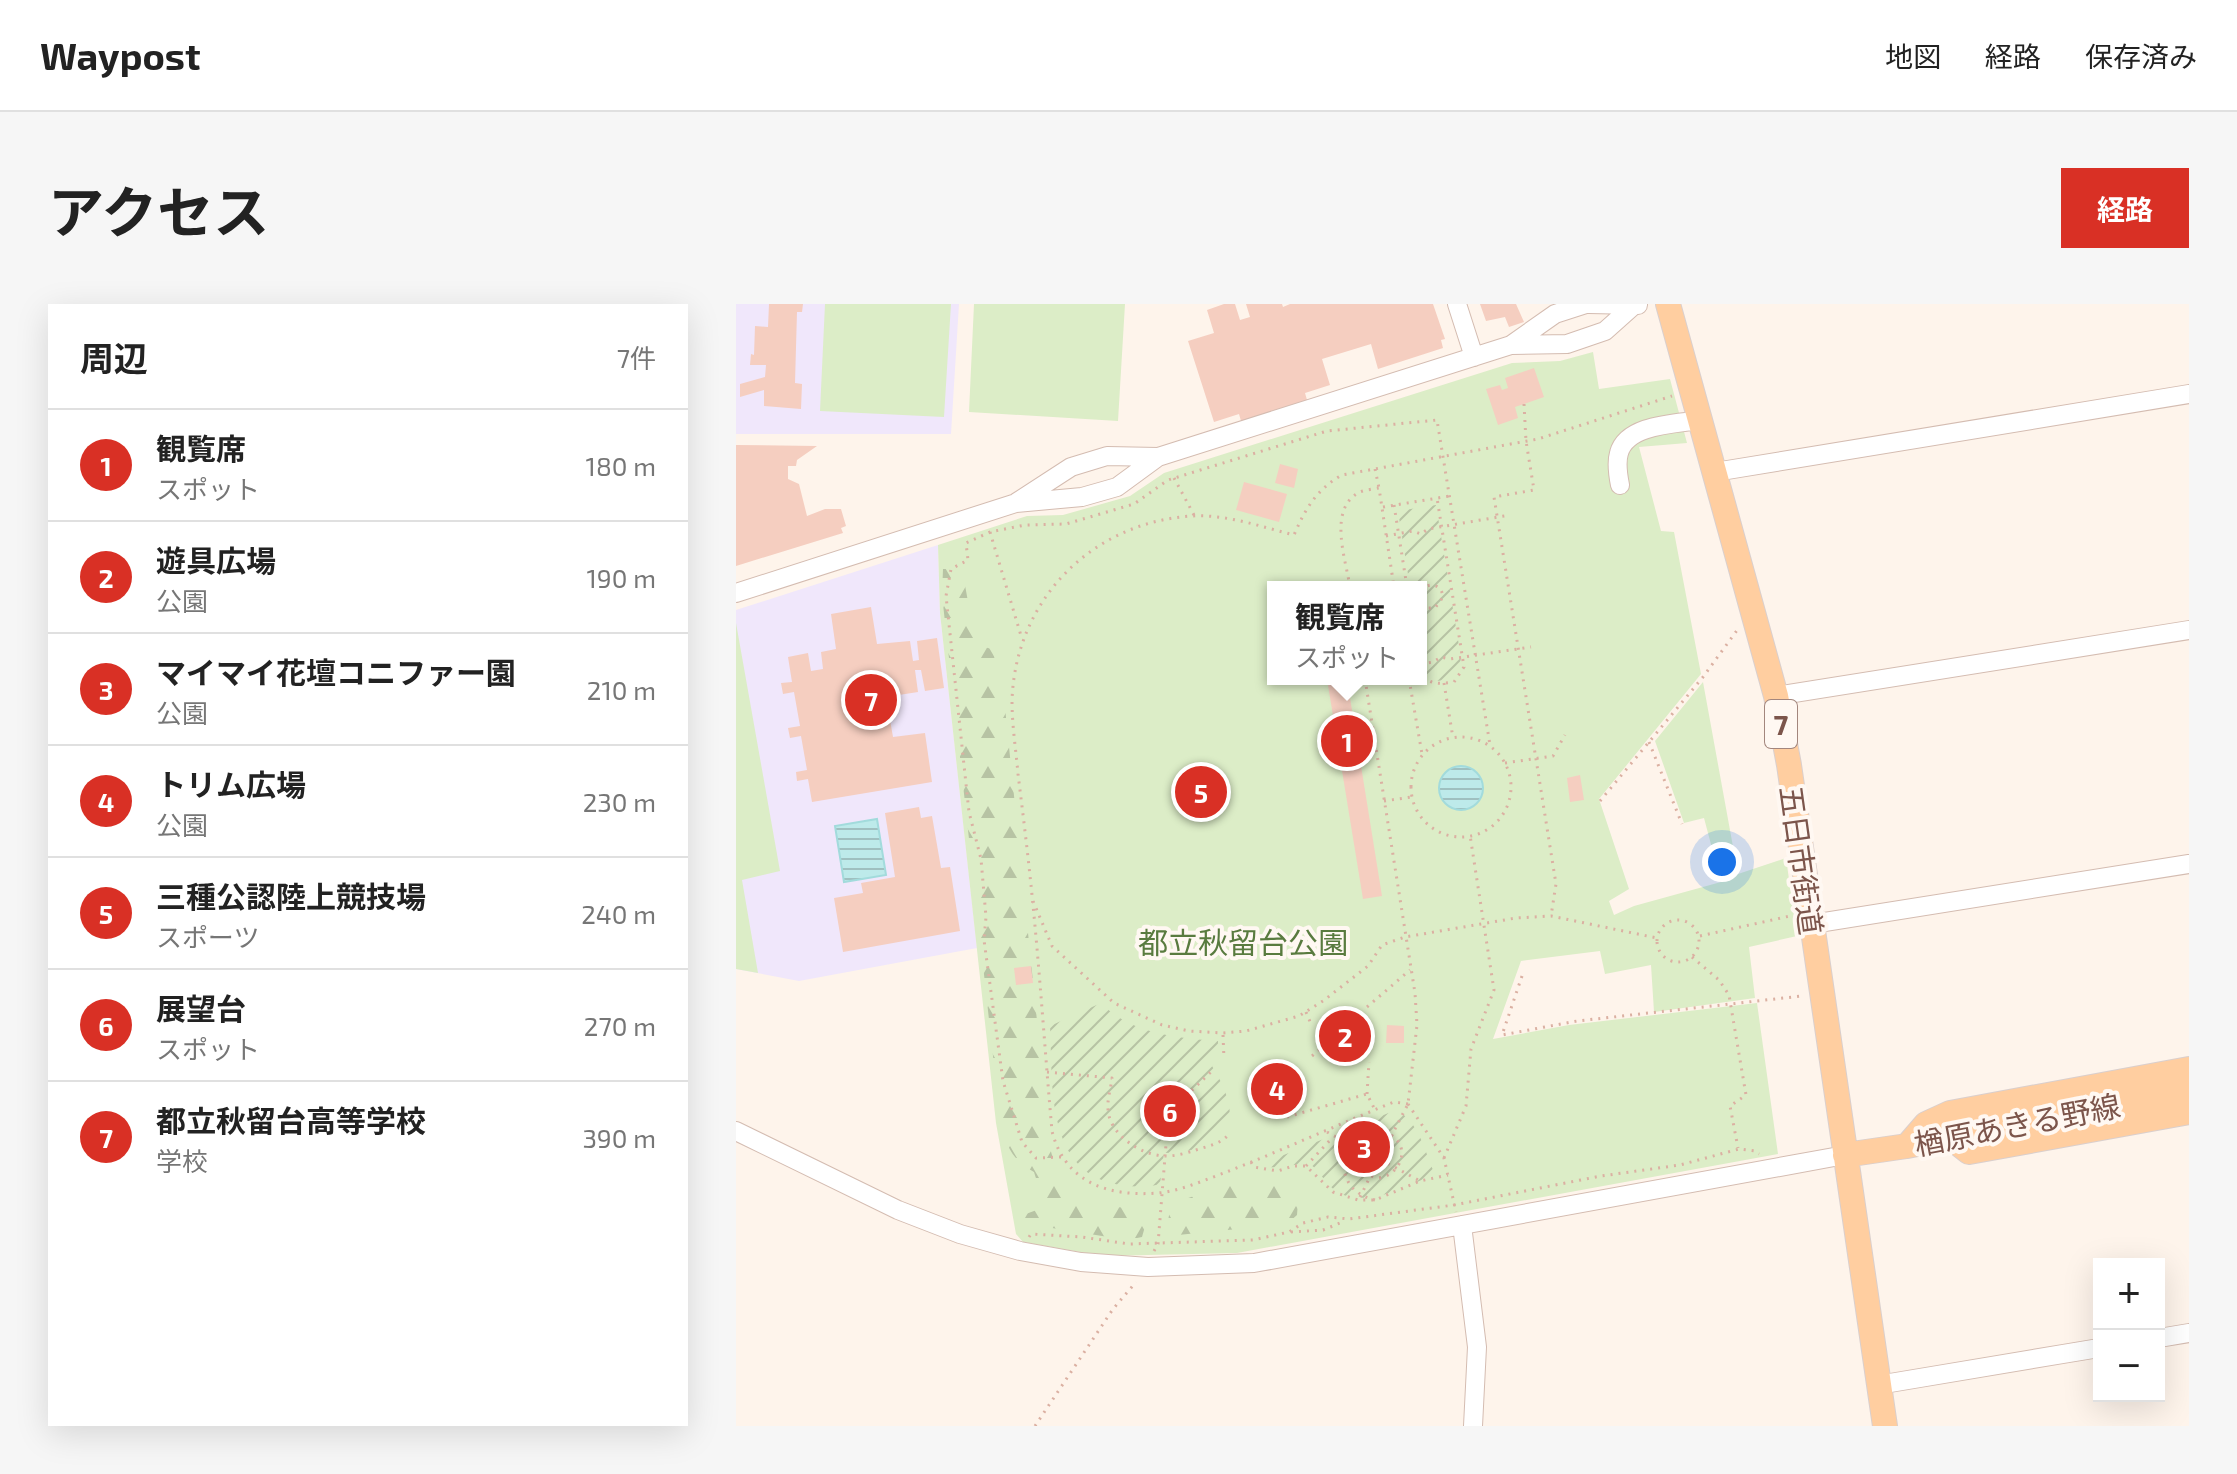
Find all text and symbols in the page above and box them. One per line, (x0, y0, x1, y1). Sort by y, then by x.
text: Waypost (40, 32, 201, 78)
text: 地図 (1885, 39, 1941, 73)
text: 経路 (1985, 39, 2041, 73)
text: 保存済み (2085, 39, 2197, 73)
button: 経路 (2061, 168, 2189, 248)
text: アクセス (48, 177, 269, 244)
text: 周辺 (80, 337, 148, 378)
text: 7件 (617, 342, 656, 373)
text: 観覧席 (156, 430, 246, 466)
text: 1 (100, 450, 112, 481)
text: 180 m (586, 450, 656, 481)
text: スポット (156, 473, 260, 504)
text: 遊具広場 (156, 542, 276, 578)
text: 2 (98, 562, 114, 593)
text: 190 m (587, 562, 656, 593)
popup (1267, 581, 1427, 685)
text: 公園 (156, 585, 208, 616)
text: 観覧席 (1295, 598, 1385, 634)
text: スポット (1295, 641, 1399, 672)
text: マイマイ花壇コニファー園 (156, 654, 516, 690)
pin: 7 (845, 670, 897, 730)
text: 3 (99, 674, 113, 705)
text: 210 m (587, 674, 656, 705)
text: 公園 (156, 697, 208, 728)
road number: 7 (1765, 700, 1797, 748)
pin: 1 (1321, 711, 1373, 771)
pin: 5 (1175, 762, 1227, 822)
text: トリム広場 (156, 766, 306, 802)
street label: 五日市街道 (1774, 783, 1830, 937)
text: 4 (98, 786, 114, 817)
text: 230 m (583, 786, 656, 817)
text: 公園 (156, 809, 208, 840)
your location (1702, 842, 1742, 882)
text: 三種公認陸上競技場 (156, 878, 426, 914)
text: 5 (99, 898, 113, 929)
text: 240 m (581, 898, 656, 929)
text: スポーツ (156, 921, 259, 952)
park label: 都立秋留台公園 (1138, 924, 1348, 960)
text: 展望台 (156, 990, 246, 1026)
pin: 2 (1319, 1006, 1371, 1066)
text: 6 (98, 1010, 114, 1041)
text: 270 m (584, 1010, 656, 1041)
text: スポット (156, 1033, 260, 1064)
pin: 4 (1251, 1059, 1303, 1119)
pin: 6 (1144, 1081, 1196, 1141)
street label: 楢原あきる野線 (1911, 1086, 2123, 1162)
text: 都立秋留台高等学校 (156, 1102, 426, 1138)
pin: 3 (1338, 1117, 1390, 1177)
text: 7 (99, 1122, 113, 1153)
text: 390 m (582, 1122, 656, 1153)
text: 学校 (156, 1145, 208, 1176)
map controls (2093, 1258, 2165, 1402)
button: + (2093, 1258, 2165, 1330)
button: − (2093, 1330, 2165, 1402)

